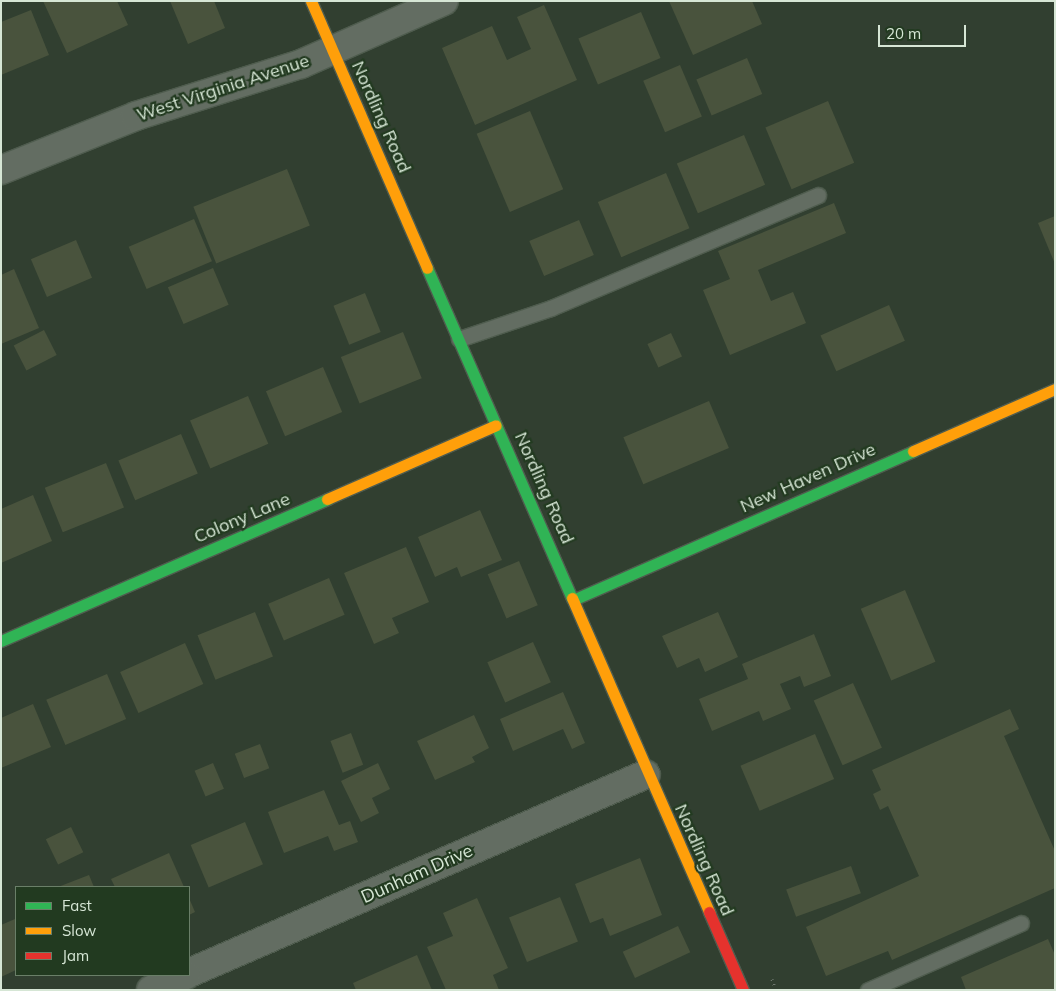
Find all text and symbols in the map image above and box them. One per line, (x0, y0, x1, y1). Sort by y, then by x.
scale bar (881, 15, 968, 47)
text: 20 m (886, 24, 921, 43)
street label: West Virginia Avenue (134, 50, 312, 126)
street label: Nordling Road (347, 58, 415, 176)
street label: Nordling Road (510, 429, 578, 547)
street label: New Haven Drive (737, 438, 879, 518)
street label: Colony Lane (191, 488, 293, 548)
street label: Nordling Road (670, 801, 738, 919)
street label: Dunham Drive (358, 840, 476, 908)
legend (15, 886, 190, 976)
text: Fast (62, 896, 92, 915)
text: Slow (62, 921, 96, 940)
text: Jam (62, 946, 89, 965)

